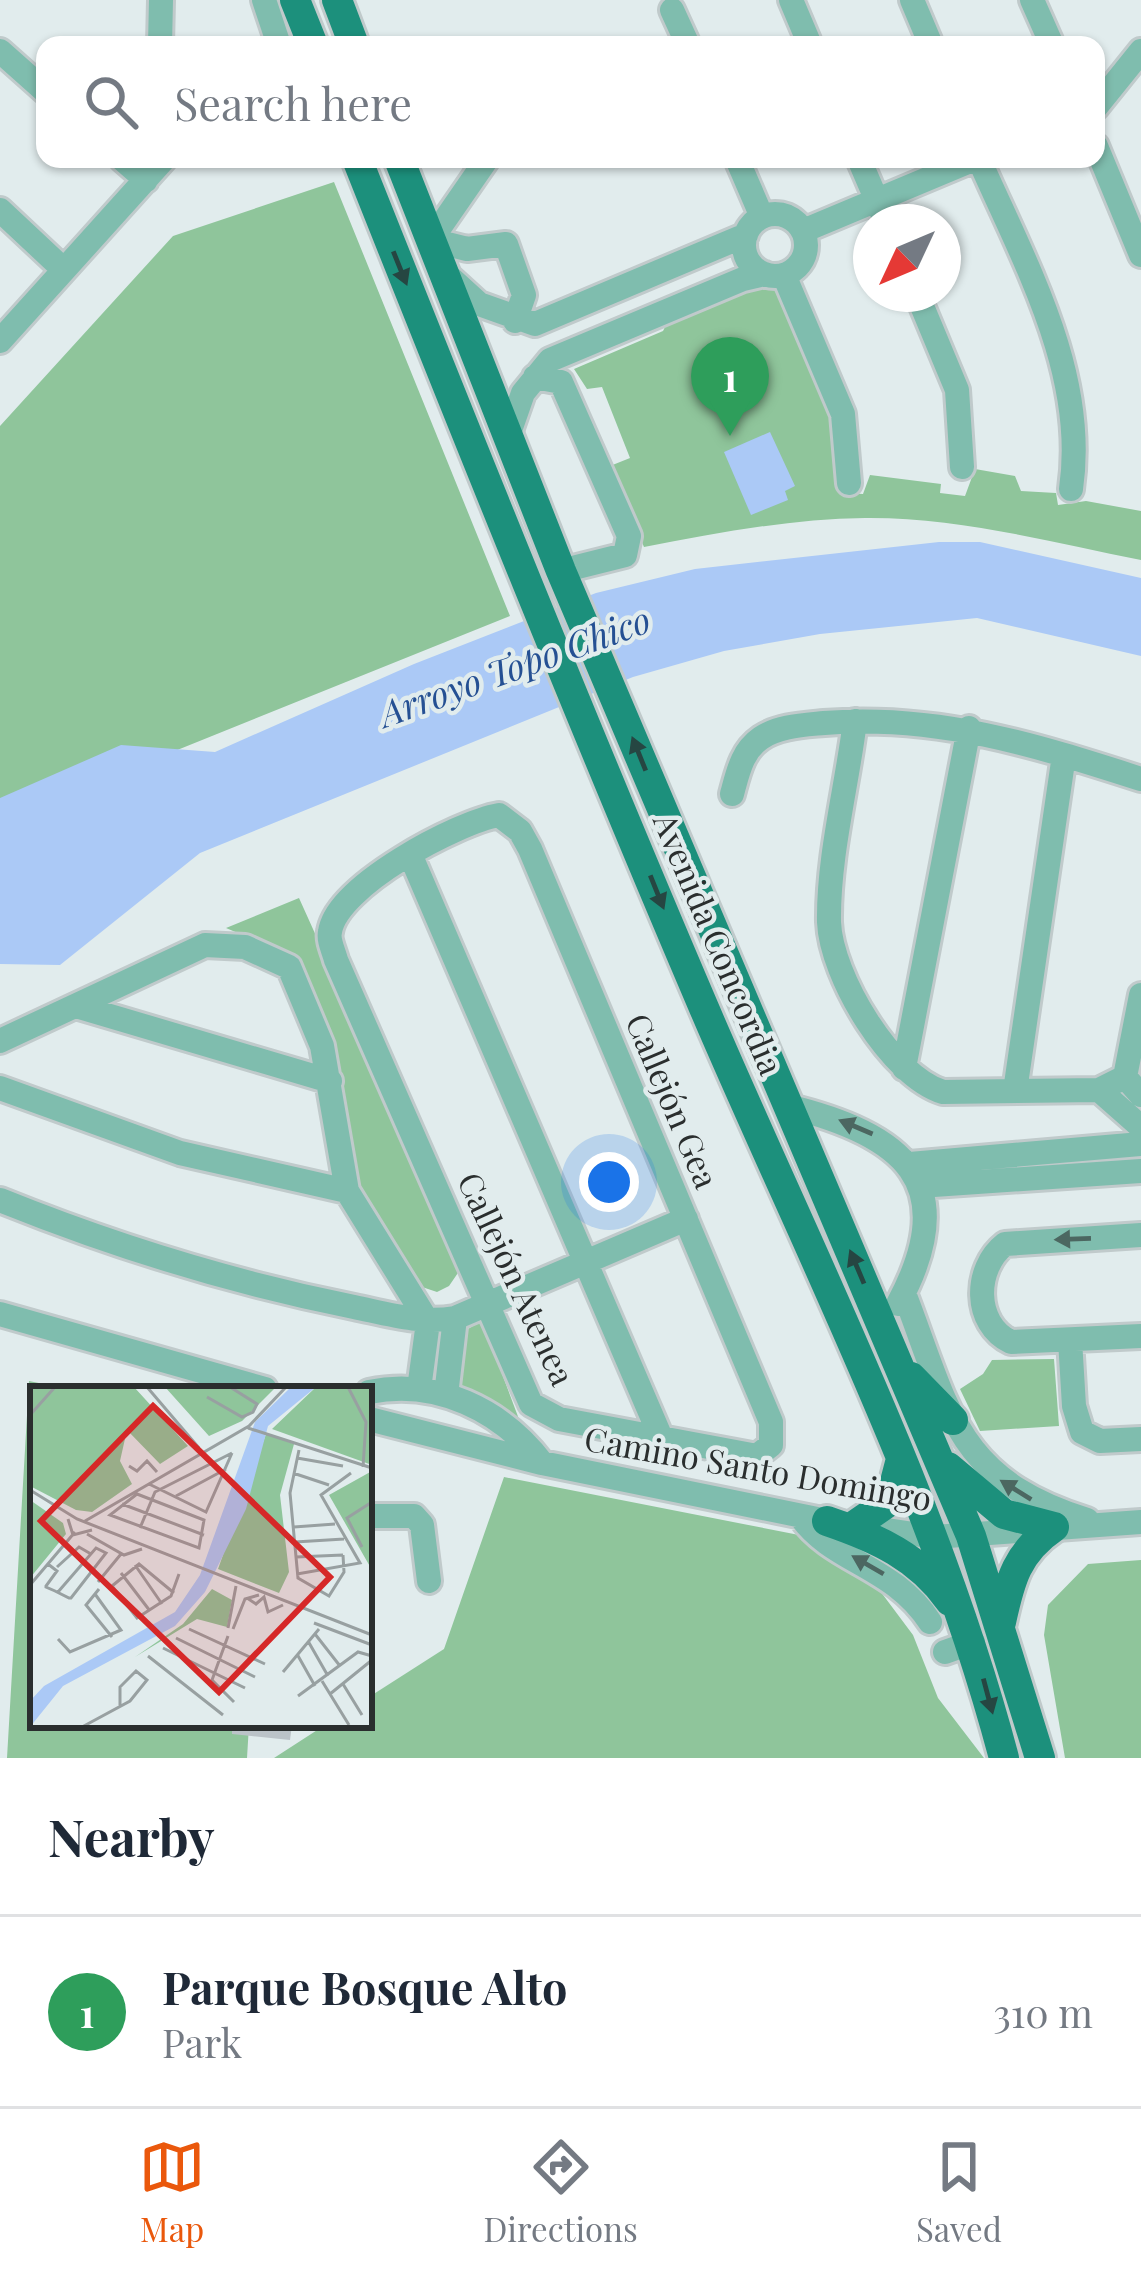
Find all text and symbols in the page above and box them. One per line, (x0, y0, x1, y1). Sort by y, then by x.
search box (36, 36, 1105, 168)
icon: search (78, 69, 144, 135)
text: Search here (174, 72, 412, 132)
north arrow (853, 204, 961, 312)
one-way arrow (391, 250, 410, 286)
pin: 1 (691, 337, 769, 436)
water label: Arroyo Topo Chico (368, 594, 656, 738)
one-way arrow (629, 735, 648, 771)
street label: Avenida Concordia (644, 805, 795, 1081)
one-way arrow (648, 875, 667, 911)
street label: Callejón Gea (617, 1006, 731, 1195)
one-way arrow (837, 1117, 873, 1136)
your location (579, 1152, 639, 1212)
street label: Callejón Atenea (449, 1165, 587, 1392)
one-way arrow (1053, 1230, 1091, 1249)
one-way arrow (847, 1250, 867, 1285)
inset map (30, 1386, 372, 1728)
street label: Camino Santo Domingo (581, 1415, 935, 1519)
one-way arrow (999, 1480, 1033, 1501)
one-way arrow (851, 1555, 885, 1576)
one-way arrow (979, 1677, 998, 1714)
text: Nearby (48, 1802, 214, 1870)
text: Parque Bosque Alto (162, 1956, 567, 2016)
text: 1 (80, 1986, 94, 2038)
text: 310 m (993, 1986, 1093, 2038)
text: Park (162, 2016, 242, 2068)
tab: Map (139, 2134, 205, 2250)
tab: Directions (483, 2134, 638, 2250)
tab: Saved (916, 2134, 1002, 2250)

